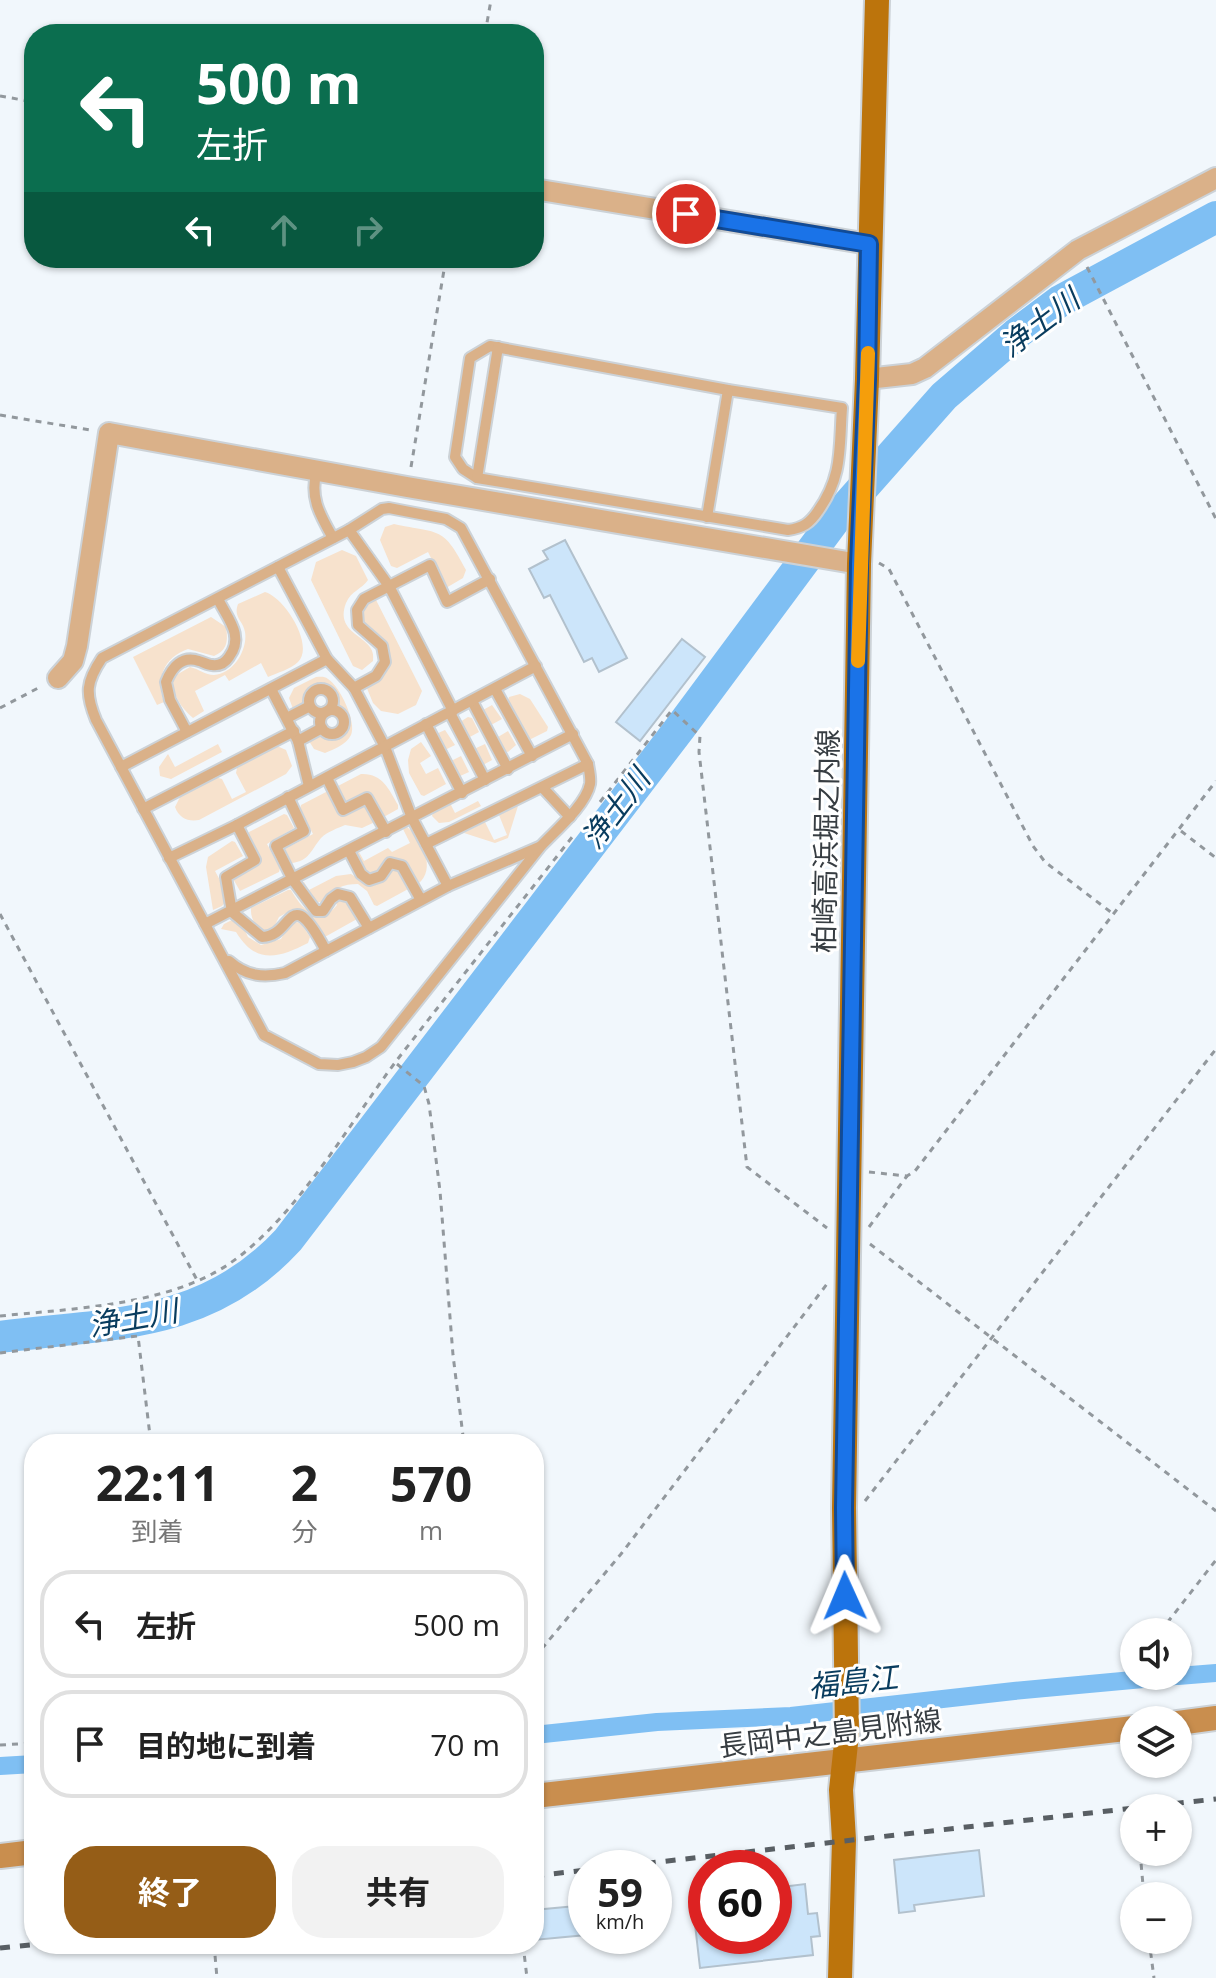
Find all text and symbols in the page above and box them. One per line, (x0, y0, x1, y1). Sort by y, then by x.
text: 500 m (196, 44, 362, 120)
icon: left (64, 56, 168, 160)
text: 左折 (196, 120, 268, 169)
pin (652, 180, 720, 248)
icon: arrive (664, 192, 708, 236)
icon: left (178, 208, 222, 252)
icon: ahead (262, 208, 306, 252)
icon: right (346, 208, 390, 252)
water label: 浄土川 (991, 277, 1090, 365)
street label: 柏崎高浜堀之内線 (804, 729, 846, 953)
water label: 浄土川 (572, 757, 660, 856)
water label: 浄土川 (85, 1288, 184, 1345)
text: 22:11 (96, 1450, 219, 1515)
text: 2 (291, 1450, 318, 1515)
text: 570 (390, 1451, 472, 1516)
text: m (419, 1512, 443, 1548)
text: 到着 (131, 1513, 183, 1549)
text: 分 (292, 1513, 318, 1549)
position arrow (803, 1554, 887, 1638)
icon: left (68, 1602, 112, 1646)
text: 500 m (413, 1604, 500, 1645)
text: 左折 (136, 1605, 196, 1646)
map controls (1120, 1618, 1192, 1954)
button: sound (1120, 1618, 1192, 1690)
water label: 福島江 (806, 1656, 903, 1706)
street label: 長岡中之島見附線 (717, 1699, 943, 1765)
button: layers (1120, 1706, 1192, 1778)
icon: arrive (68, 1722, 112, 1766)
text: 70 m (430, 1724, 500, 1765)
text: 目的地に到着 (136, 1725, 316, 1766)
button: + (1120, 1794, 1192, 1866)
button: 終了 (64, 1846, 276, 1938)
button: 共有 (292, 1846, 504, 1938)
speed limit sign: 60 (688, 1850, 792, 1954)
text: 59 (597, 1864, 643, 1919)
button: − (1120, 1882, 1192, 1954)
text: km/h (596, 1908, 644, 1935)

